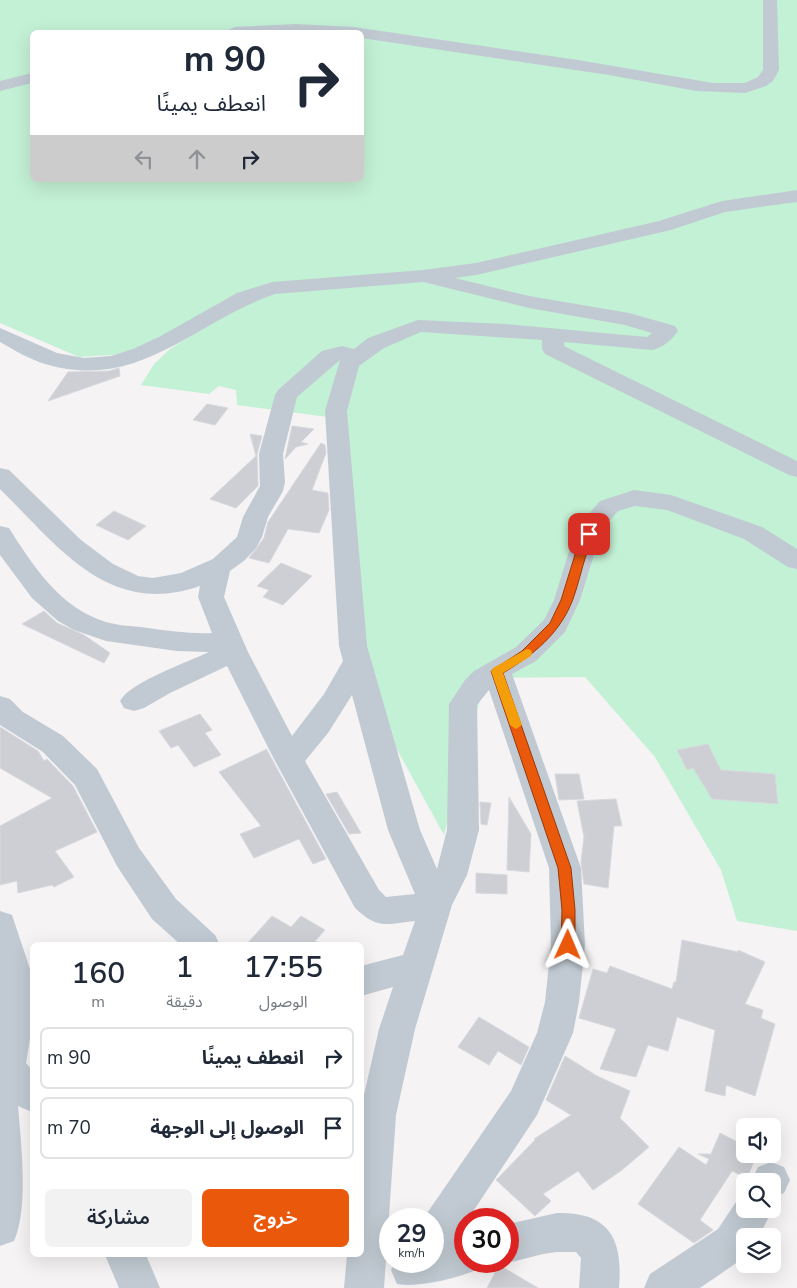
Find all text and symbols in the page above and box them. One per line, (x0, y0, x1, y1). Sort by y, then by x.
text: 90 m (184, 36, 266, 83)
icon: right (284, 50, 349, 115)
text: انعطف يمينًا (157, 89, 266, 119)
icon: left (130, 145, 158, 173)
icon: ahead (183, 145, 211, 173)
icon: right (236, 145, 264, 173)
pin (568, 513, 610, 555)
icon: arrive (575, 520, 603, 548)
position arrow (541, 918, 593, 970)
text: 1 (175, 947, 193, 988)
text: 17:55 (244, 947, 323, 988)
text: 160 (71, 953, 125, 994)
text: m (91, 991, 105, 1013)
text: دقيقة (166, 991, 203, 1013)
text: الوصول (259, 991, 308, 1013)
icon: right (319, 1044, 347, 1072)
text: 90 m (47, 1045, 91, 1071)
text: انعطف يمينًا (202, 1045, 304, 1071)
icon: arrive (319, 1114, 347, 1142)
text: 70 m (47, 1115, 91, 1141)
text: الوصول إلى الوجهة (150, 1115, 304, 1141)
map controls (736, 1118, 781, 1273)
button: sound (736, 1118, 781, 1163)
button: search (736, 1173, 781, 1218)
button: مشاركة (45, 1189, 192, 1247)
button: خروج (202, 1189, 349, 1247)
speed limit sign: 30 (454, 1208, 519, 1273)
text: 29 (396, 1217, 427, 1251)
button: layers (736, 1228, 781, 1273)
text: km/h (398, 1245, 425, 1261)

